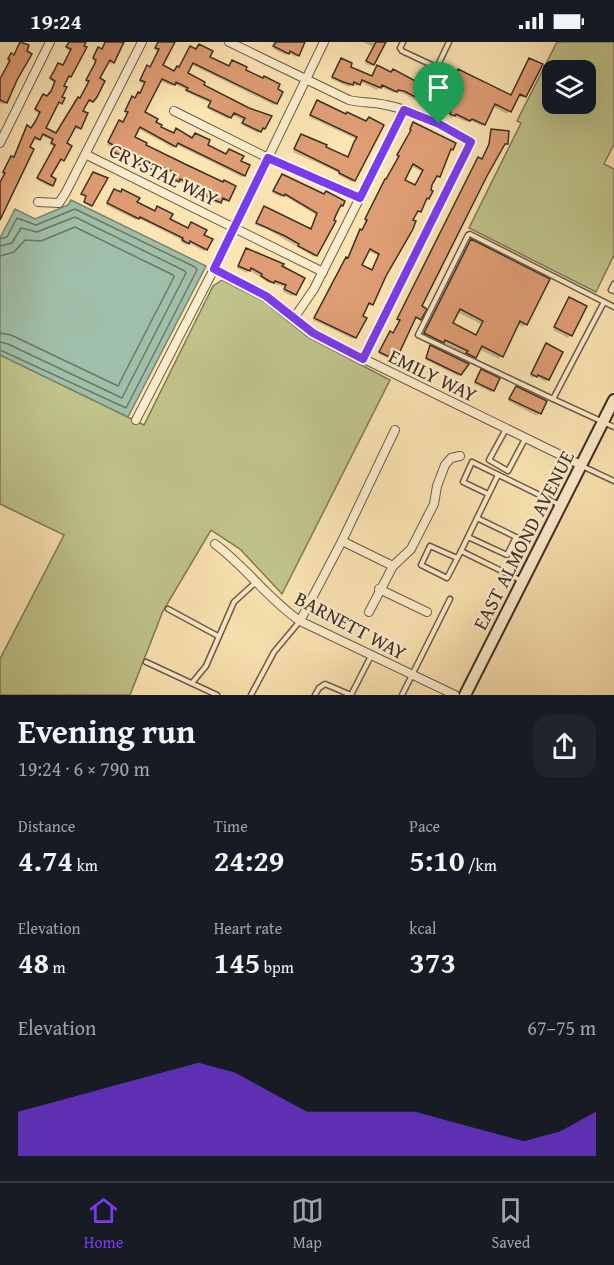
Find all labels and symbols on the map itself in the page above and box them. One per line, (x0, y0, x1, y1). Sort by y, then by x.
pin (413, 62, 464, 124)
street label: CRYSTAL WAY (105, 135, 223, 213)
street label: EMILY WAY (384, 341, 482, 409)
street label: EAST ALMOND AVENUE (465, 445, 581, 635)
street label: BARNETT WAY (290, 583, 412, 667)

